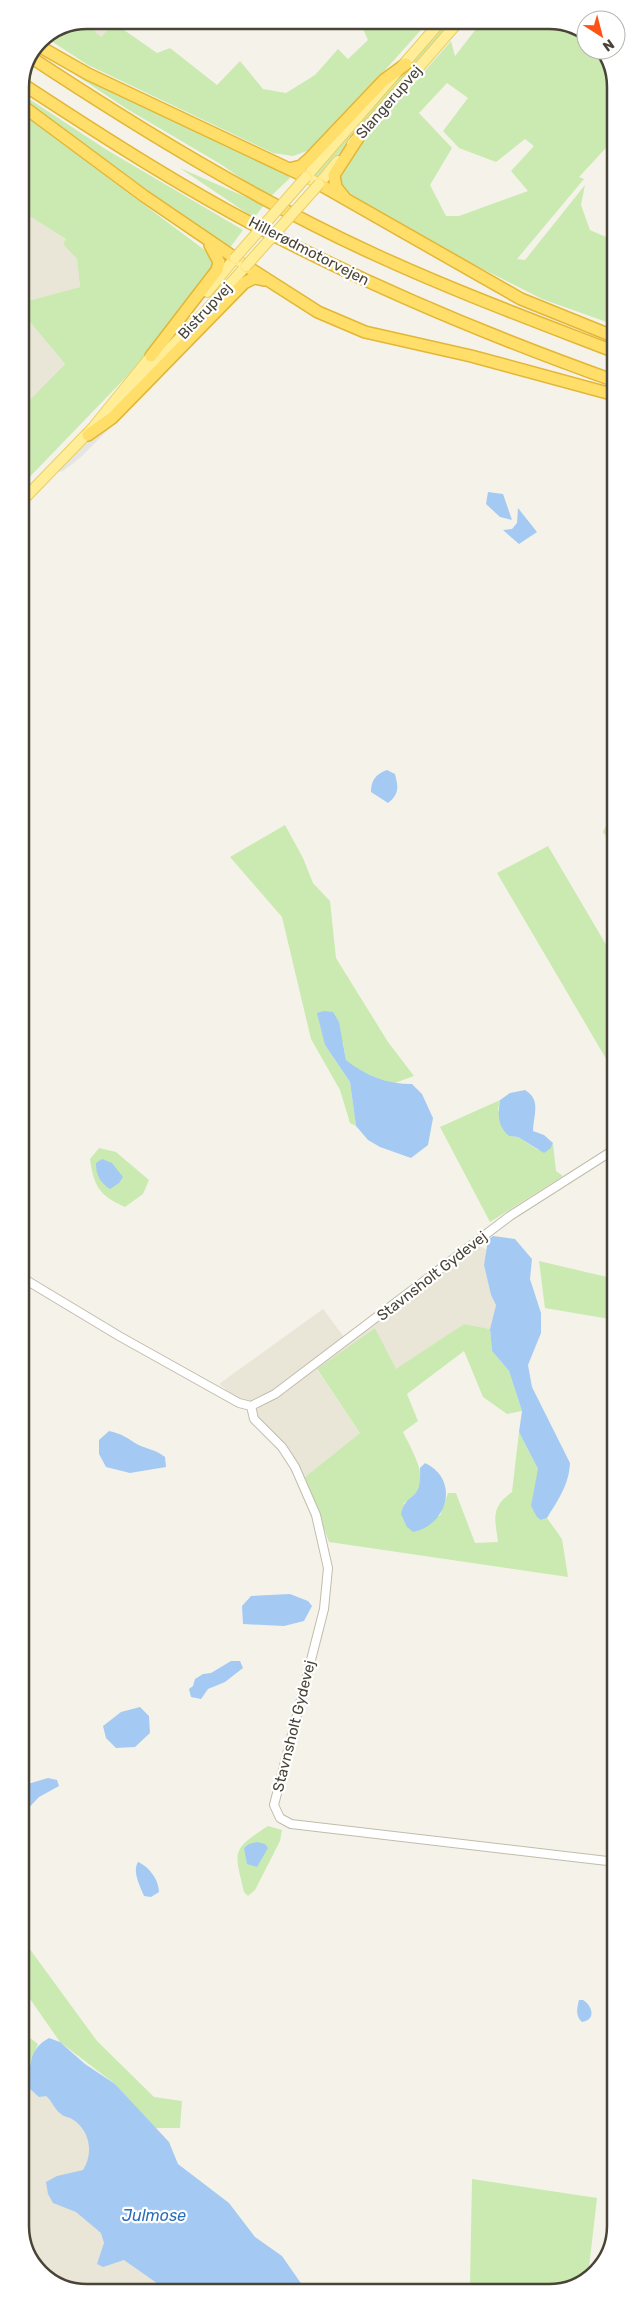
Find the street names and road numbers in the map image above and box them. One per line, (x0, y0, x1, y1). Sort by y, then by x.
street label: Slangerupvej (352, 62, 426, 142)
street label: Hillerødmotorvejen (246, 213, 372, 289)
street label: Bistrupvej (174, 279, 236, 343)
street label: Stavnsholt Gydevej (373, 1227, 491, 1325)
street label: Stavnsholt Gydevej (269, 1658, 319, 1794)

